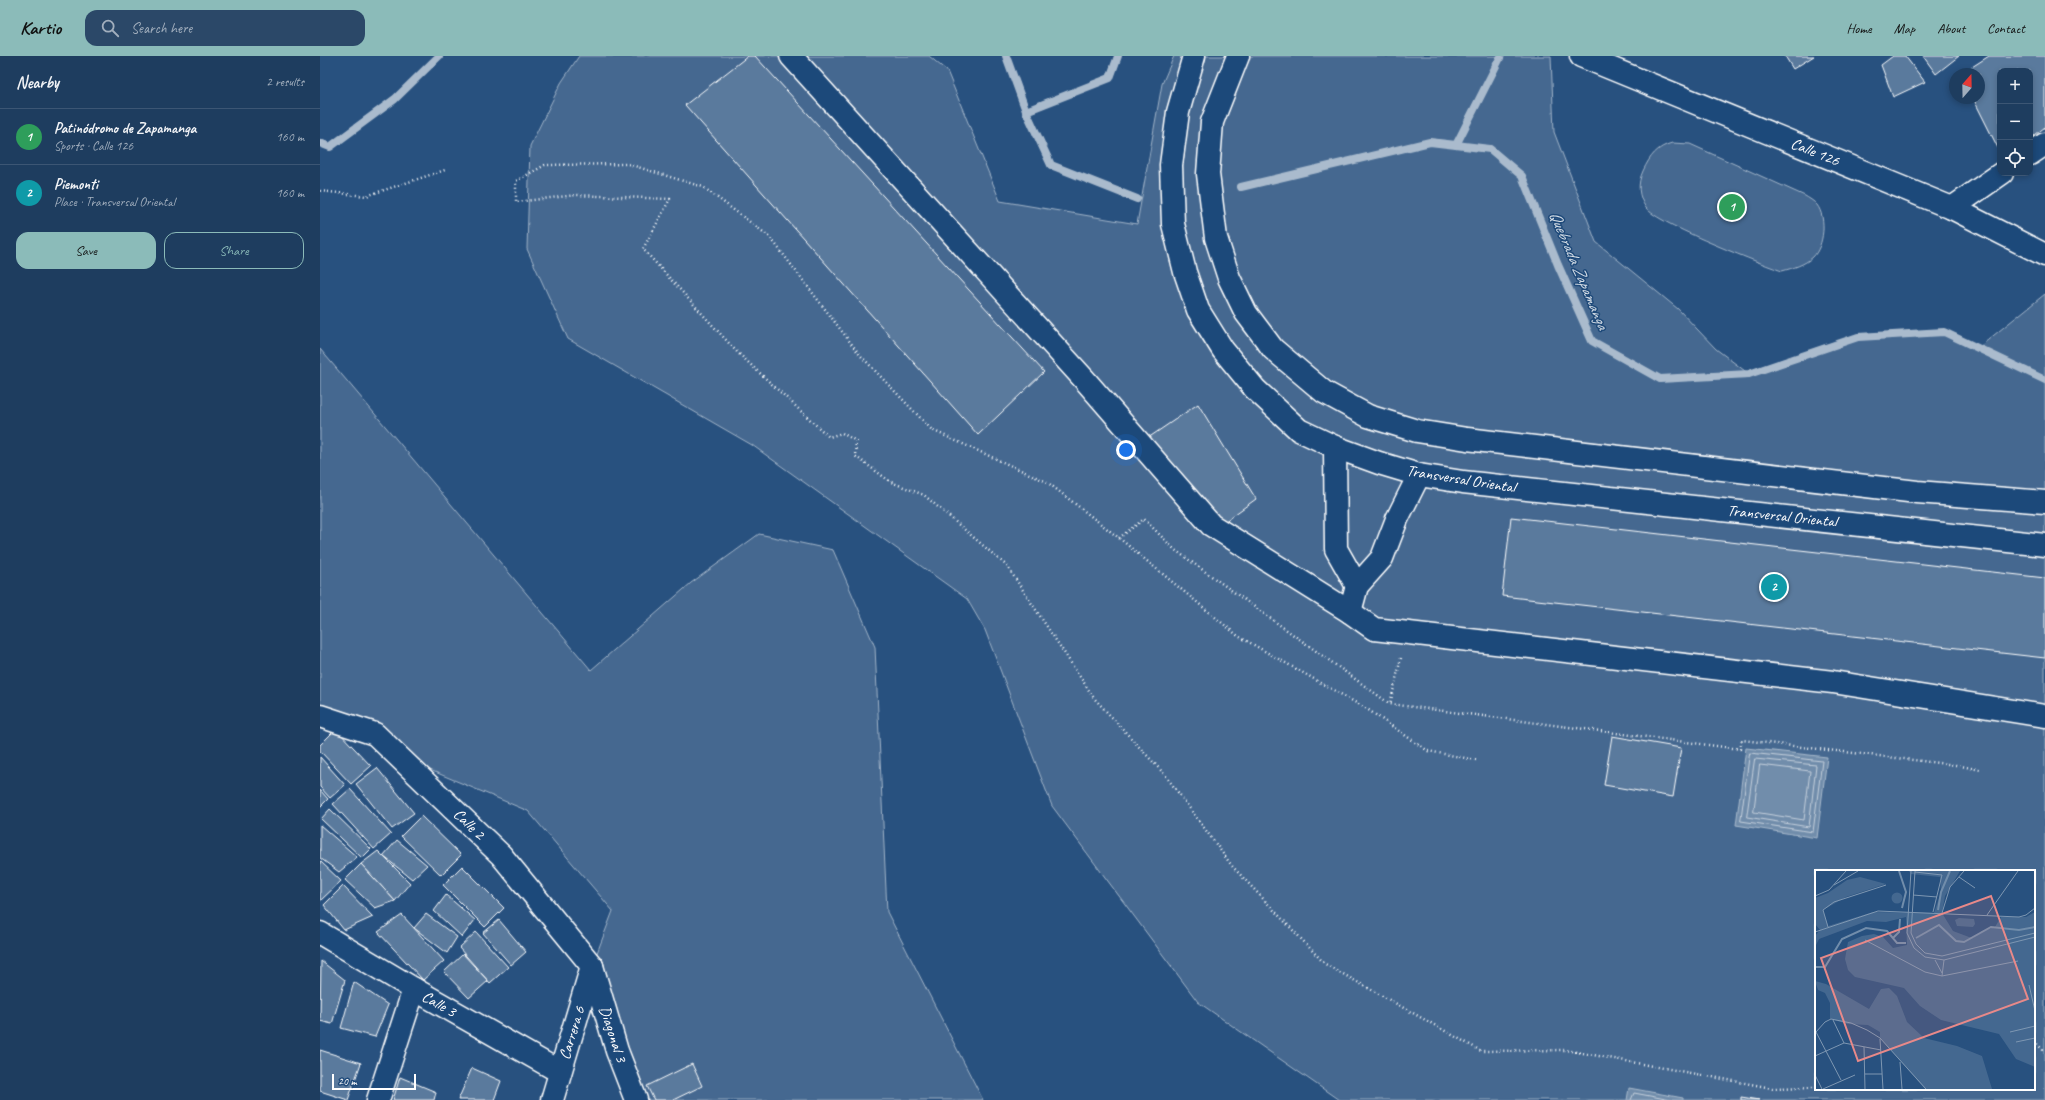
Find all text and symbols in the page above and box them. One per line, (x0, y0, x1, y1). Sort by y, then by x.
search box (85, 10, 365, 46)
text: Kartio (20, 16, 61, 40)
icon: search (99, 17, 121, 39)
text: Search here (131, 19, 192, 38)
text: Home (1846, 20, 1872, 37)
text: Map (1894, 20, 1915, 37)
text: About (1937, 20, 1965, 37)
text: Contact (1987, 20, 2025, 37)
north arrow (1949, 68, 1985, 104)
map controls (1997, 68, 2033, 176)
button: + (1997, 68, 2033, 104)
text: Nearby (16, 72, 59, 93)
text: 2 results (266, 74, 304, 90)
button: − (1997, 104, 2033, 140)
text: Patinódromo de Zapamanga (54, 119, 196, 138)
text: 1 (26, 129, 32, 145)
text: 160 m (276, 129, 304, 145)
street label: Calle 126 (1788, 133, 1843, 171)
text: Sports · Calle 126 (54, 138, 133, 154)
button: locate (1997, 140, 2033, 176)
text: Piemonti (54, 175, 98, 194)
text: 2 (26, 185, 32, 201)
text: 160 m (276, 185, 304, 201)
pin: 1 (1719, 192, 1745, 222)
text: Place · Transversal Oriental (54, 194, 175, 210)
water label: Quebrada Zapamanga (1545, 208, 1614, 334)
button: Save (16, 232, 156, 269)
button: Share (164, 232, 304, 269)
your location (1116, 440, 1136, 460)
street label: Transversal Oriental (1405, 461, 1520, 498)
street label: Transversal Oriental (1726, 500, 1841, 532)
pin: 2 (1761, 572, 1787, 602)
street label: Calle 2 (449, 804, 490, 845)
inset map (1815, 870, 2035, 1090)
street label: Calle 3 (418, 986, 461, 1022)
street label: Carrera 6 (554, 1003, 590, 1062)
street label: Diagonal 3 (594, 1003, 632, 1066)
scale bar (332, 1072, 416, 1091)
text: 20 m (338, 1074, 357, 1088)

